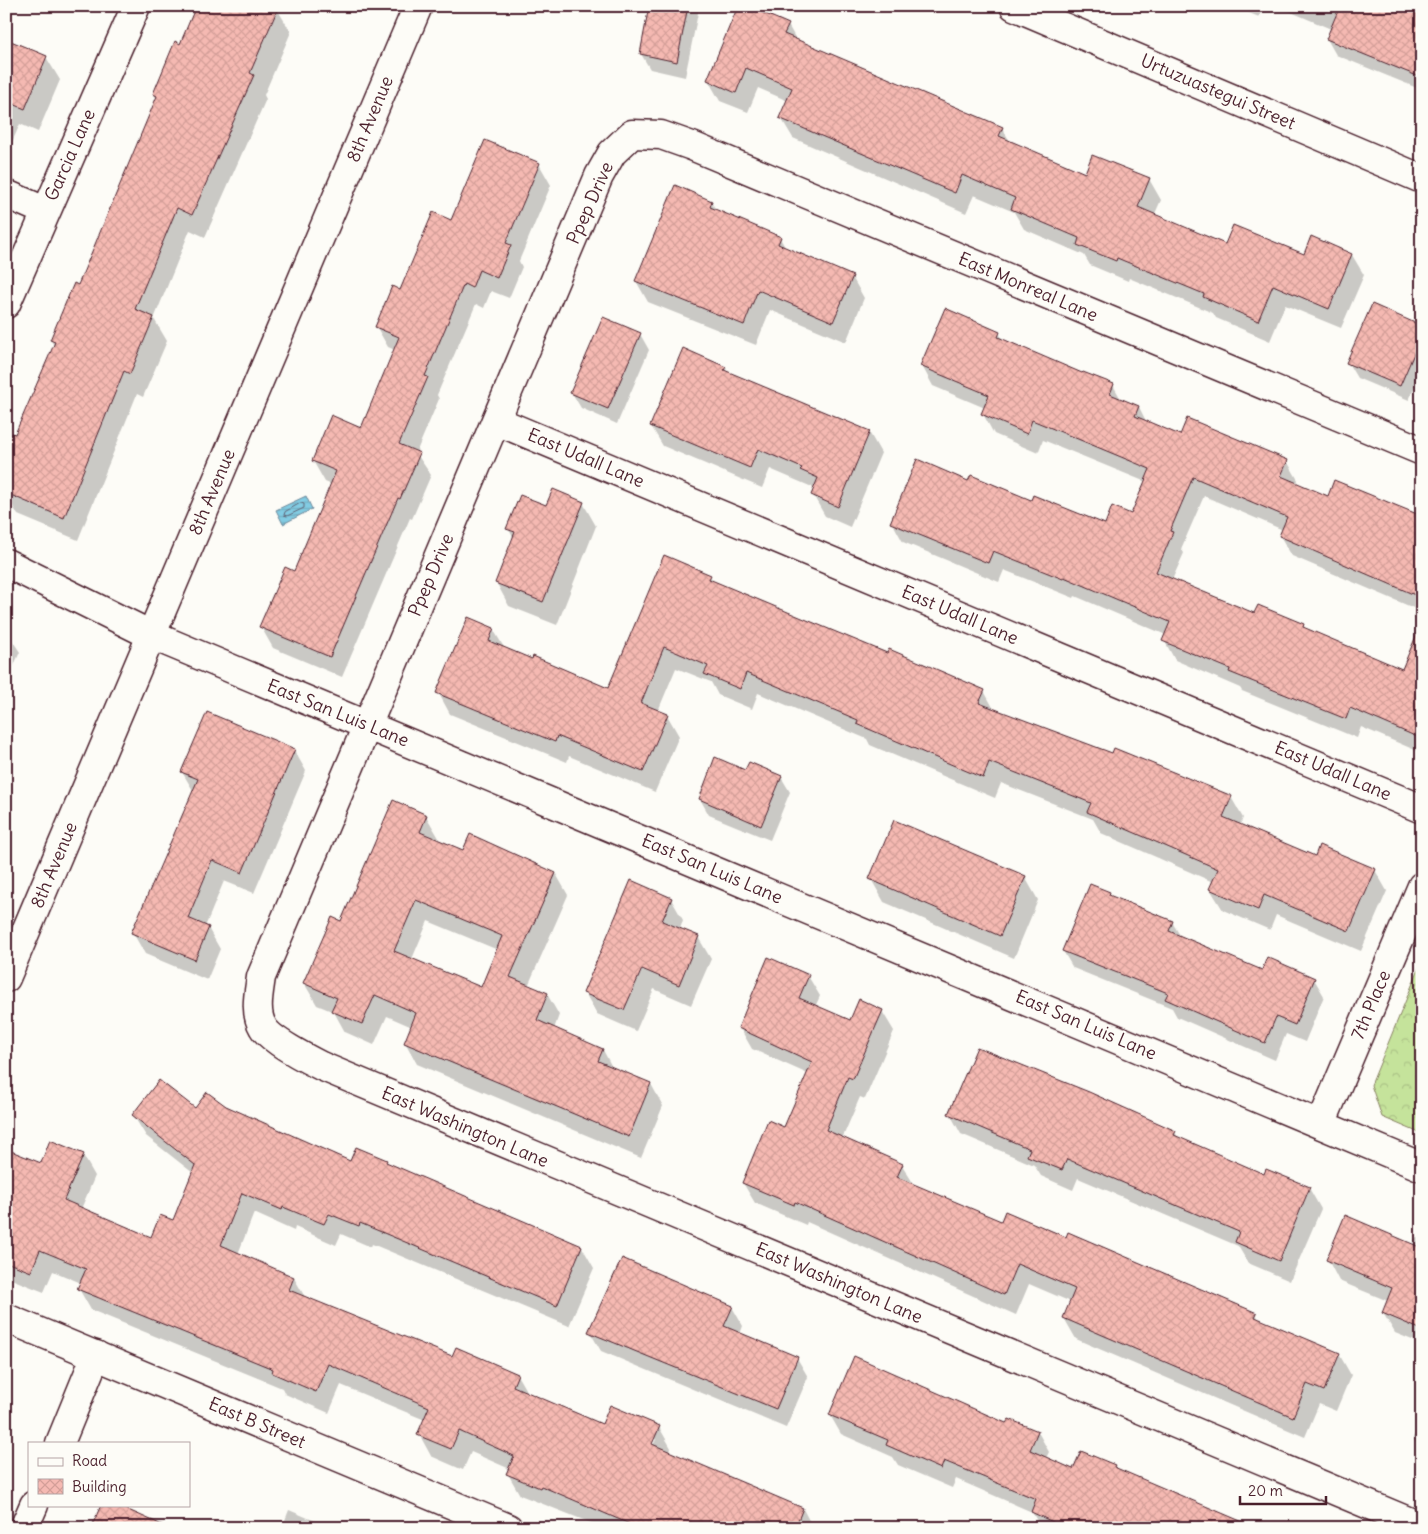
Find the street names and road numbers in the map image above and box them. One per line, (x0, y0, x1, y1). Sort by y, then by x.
street label: Urtuzuastegui Street (1137, 49, 1299, 135)
street label: 8th Avenue (341, 72, 398, 165)
street label: Garcia Lane (39, 105, 100, 204)
street label: Ppep Drive (561, 158, 618, 248)
street label: East Monreal Lane (955, 247, 1101, 326)
street label: East Udall Lane (524, 423, 648, 492)
street label: 8th Avenue (183, 445, 240, 538)
street label: Ppep Drive (403, 530, 458, 620)
street label: East Udall Lane (898, 580, 1022, 649)
street label: East San Luis Lane (264, 674, 412, 751)
street label: East Udall Lane (1271, 736, 1395, 805)
street label: 8th Avenue (25, 818, 82, 911)
street label: East San Luis Lane (638, 828, 786, 909)
street label: 7th Place (1346, 967, 1395, 1043)
street label: East San Luis Lane (1012, 984, 1160, 1065)
street label: East Washington Lane (378, 1081, 552, 1172)
street label: East Washington Lane (752, 1237, 926, 1328)
street label: East B Street (205, 1392, 309, 1453)

